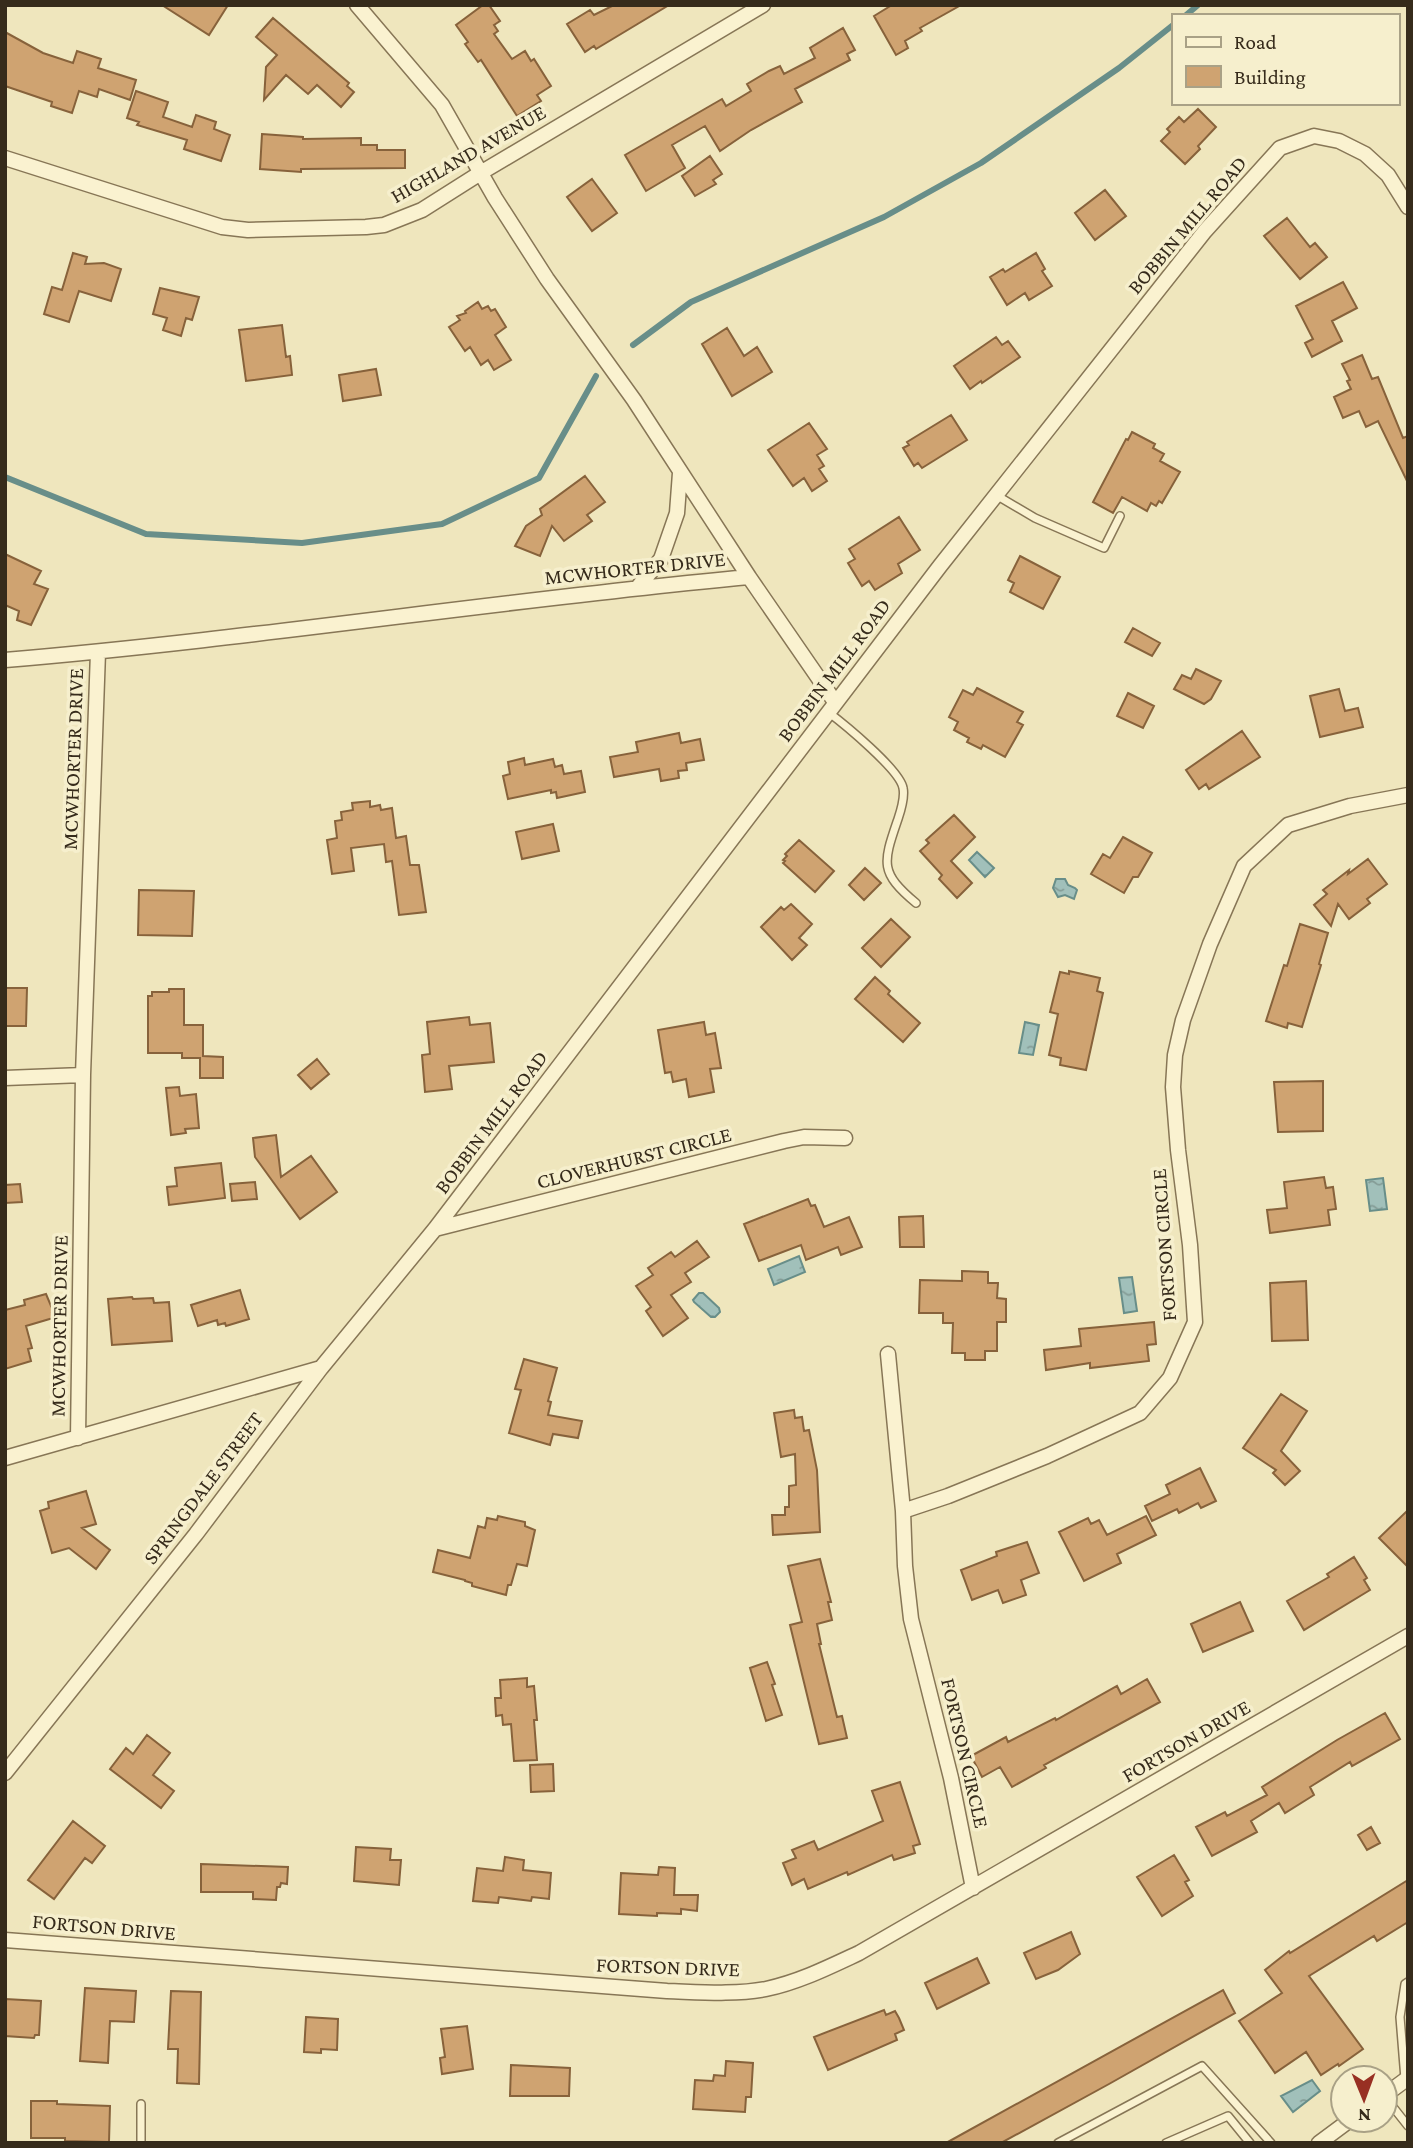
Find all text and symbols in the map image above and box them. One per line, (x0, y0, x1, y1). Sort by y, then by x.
legend (1172, 14, 1399, 105)
text: Road (1234, 30, 1277, 54)
text: Building (1234, 65, 1306, 89)
street label: HIGHLAND AVENUE (386, 100, 550, 208)
street label: BOBBIN MILL ROAD (1122, 151, 1252, 299)
street label: MCWHORTER DRIVE (543, 547, 727, 589)
street label: BOBBIN MILL ROAD (772, 594, 896, 746)
street label: MCWHORTER DRIVE (58, 668, 88, 850)
street label: BOBBIN MILL ROAD (429, 1046, 553, 1198)
street label: CLOVERHURST CIRCLE (534, 1122, 734, 1194)
street label: FORTSON CIRCLE (1147, 1168, 1181, 1322)
street label: MCWHORTER DRIVE (45, 1235, 73, 1417)
street label: SPRINGDALE STREET (138, 1407, 268, 1569)
street label: FORTSON CIRCLE (936, 1676, 994, 1830)
street label: FORTSON DRIVE (1118, 1695, 1254, 1787)
street label: FORTSON DRIVE (31, 1909, 177, 1945)
street label: FORTSON DRIVE (596, 1952, 740, 1982)
north arrow (1329, 2064, 1399, 2134)
text: N (1358, 2105, 1371, 2126)

